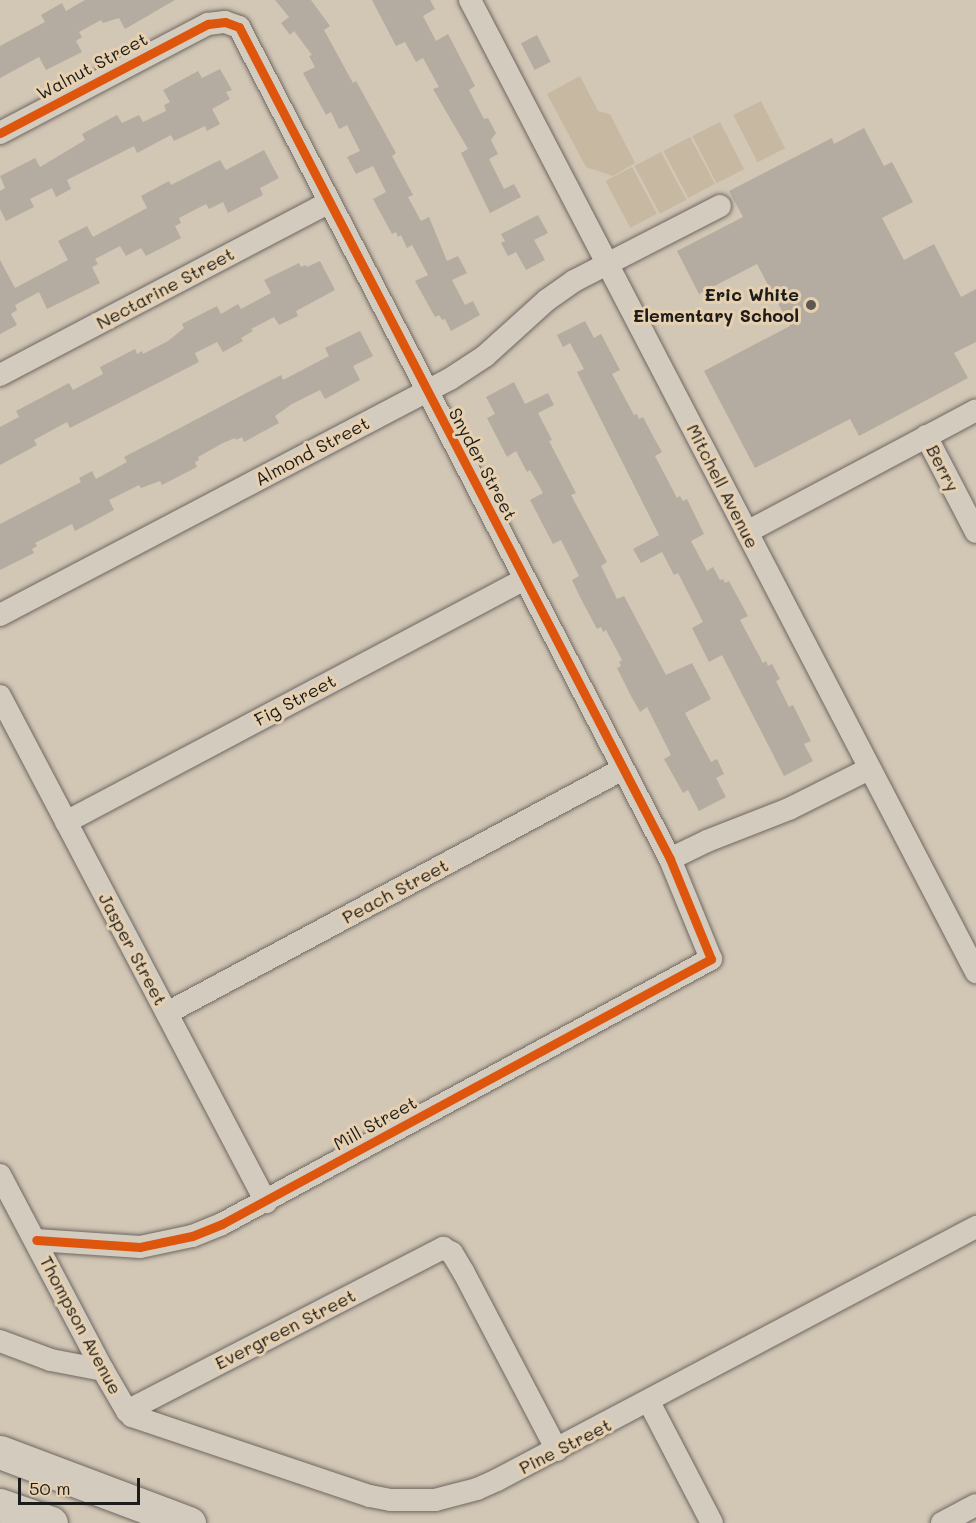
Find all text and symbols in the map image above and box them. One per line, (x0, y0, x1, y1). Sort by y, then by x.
street label: Walnut Street (33, 28, 151, 104)
street label: Nectarine Street (92, 243, 238, 333)
place label: Eric White Elementary School (633, 284, 799, 326)
marker: Eric White Elementary School (804, 298, 818, 312)
street label: Snyder Street (444, 404, 522, 524)
street label: Almond Street (251, 412, 373, 490)
street label: Mitchell Avenue (682, 420, 764, 552)
street label: Berry (922, 441, 964, 495)
street label: Fig Street (251, 670, 339, 730)
street label: Peach Street (338, 854, 452, 928)
street label: Jasper Street (94, 889, 172, 1009)
street label: Mill Street (330, 1091, 420, 1155)
street label: Thompson Avenue (35, 1252, 127, 1398)
street label: Evergreen Street (211, 1284, 359, 1374)
street label: Pine Street (515, 1414, 615, 1478)
scale bar (21, 1466, 142, 1504)
text: 50 m (29, 1476, 71, 1500)

